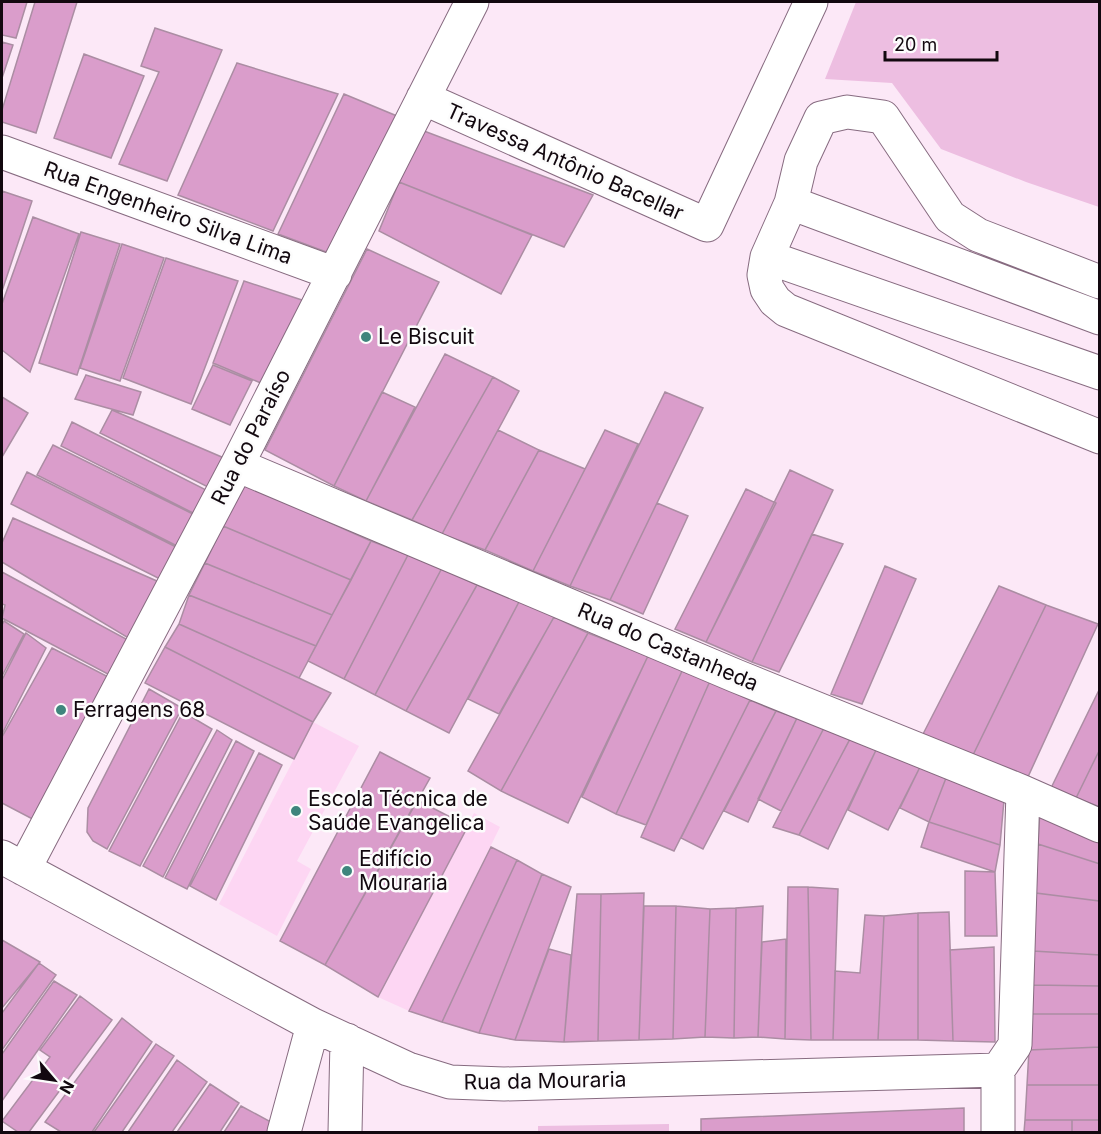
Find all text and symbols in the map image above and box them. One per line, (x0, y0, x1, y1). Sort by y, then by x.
scale bar (885, 24, 998, 62)
text: 20 m (894, 34, 937, 55)
street label: Travessa Antônio Bacellar (443, 98, 688, 225)
street label: Rua Engenheiro Silva Lima (41, 156, 296, 269)
place label: Le Biscuit (378, 324, 474, 349)
marker: Le Biscuit (359, 330, 373, 344)
street label: Rua do Paraíso (206, 365, 295, 509)
street label: Rua do Castanheda (574, 597, 762, 696)
place label: Ferragens 68 (73, 697, 205, 722)
marker: Ferragens 68 (54, 703, 68, 717)
place label: Escola Técnica de Saúde Evangelica (308, 786, 488, 835)
marker: Escola Técnica de Saúde Evangelica (289, 804, 303, 818)
place label: Edifício Mouraria (359, 846, 448, 895)
marker: Edifício Mouraria (340, 864, 354, 878)
north arrow (24, 1050, 84, 1110)
street label: Rua da Mouraria (463, 1067, 627, 1094)
text: N (55, 1077, 79, 1097)

